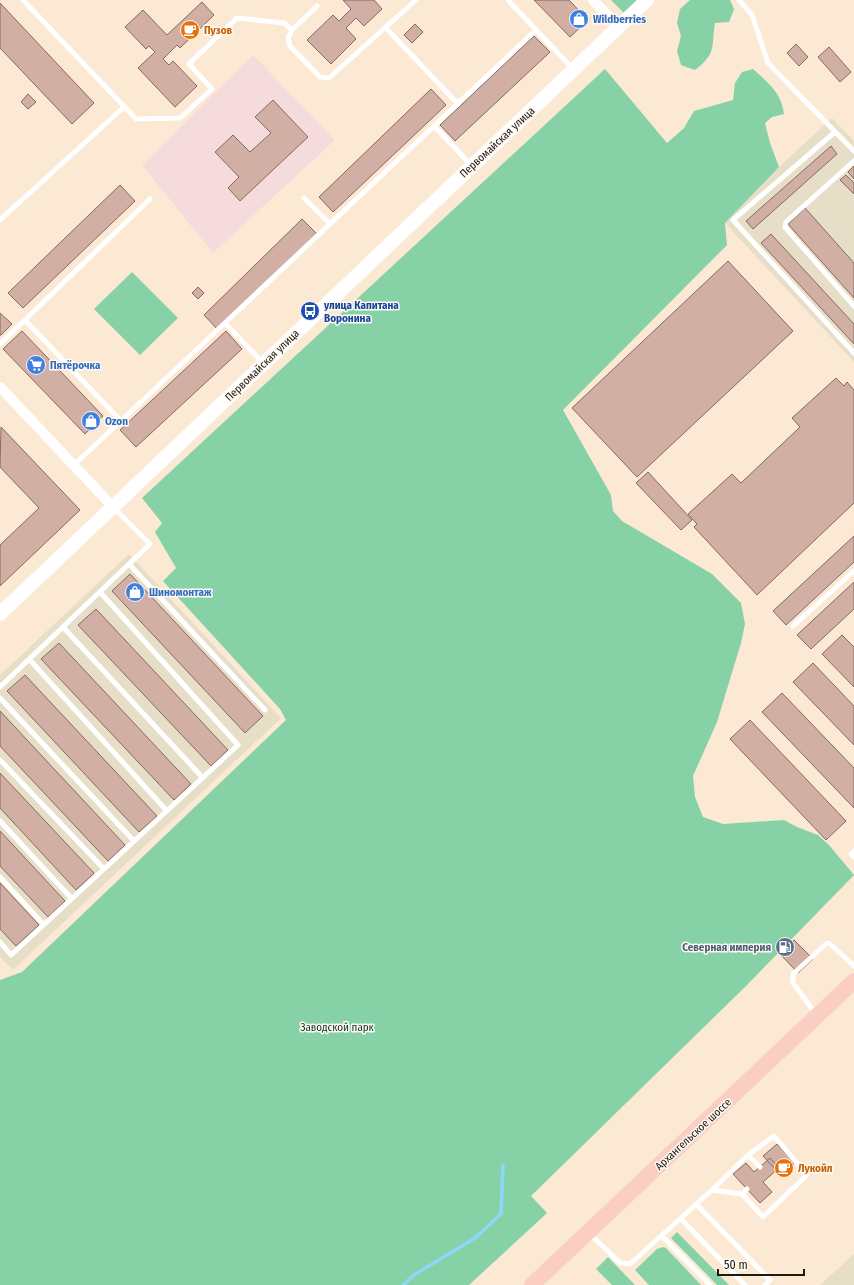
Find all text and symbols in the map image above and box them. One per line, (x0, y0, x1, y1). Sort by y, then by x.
shop icon: Wildberries (568, 8, 590, 30)
place label: Wildberries (593, 13, 646, 26)
cafe icon: Пузов (179, 19, 201, 41)
place label: Пузов (204, 24, 233, 37)
street label: Первомайская улица (457, 104, 538, 180)
place label: улица Капитана Воронина (323, 299, 399, 325)
bus stop icon: улица Капитана Воронина (299, 300, 321, 322)
street label: Первомайская улица (223, 327, 302, 404)
supermarket icon: Пятёрочка (25, 354, 47, 376)
place label: Пятёрочка (50, 359, 101, 372)
shop icon: Ozon (80, 410, 102, 432)
place label: Ozon (105, 415, 128, 428)
shop icon: Шиномонтаж (124, 581, 146, 603)
place label: Шиномонтаж (149, 586, 212, 599)
fuel station icon: Северная империя (774, 936, 796, 958)
place label: Северная империя (682, 941, 771, 954)
park label: Заводской парк (300, 1021, 375, 1034)
street label: Архангельское шоссе (653, 1096, 734, 1173)
cafe icon: Лукойл (773, 1157, 795, 1179)
place label: Лукойл (798, 1162, 833, 1175)
scale bar (718, 1251, 804, 1277)
text: 50 m (724, 1258, 748, 1272)

